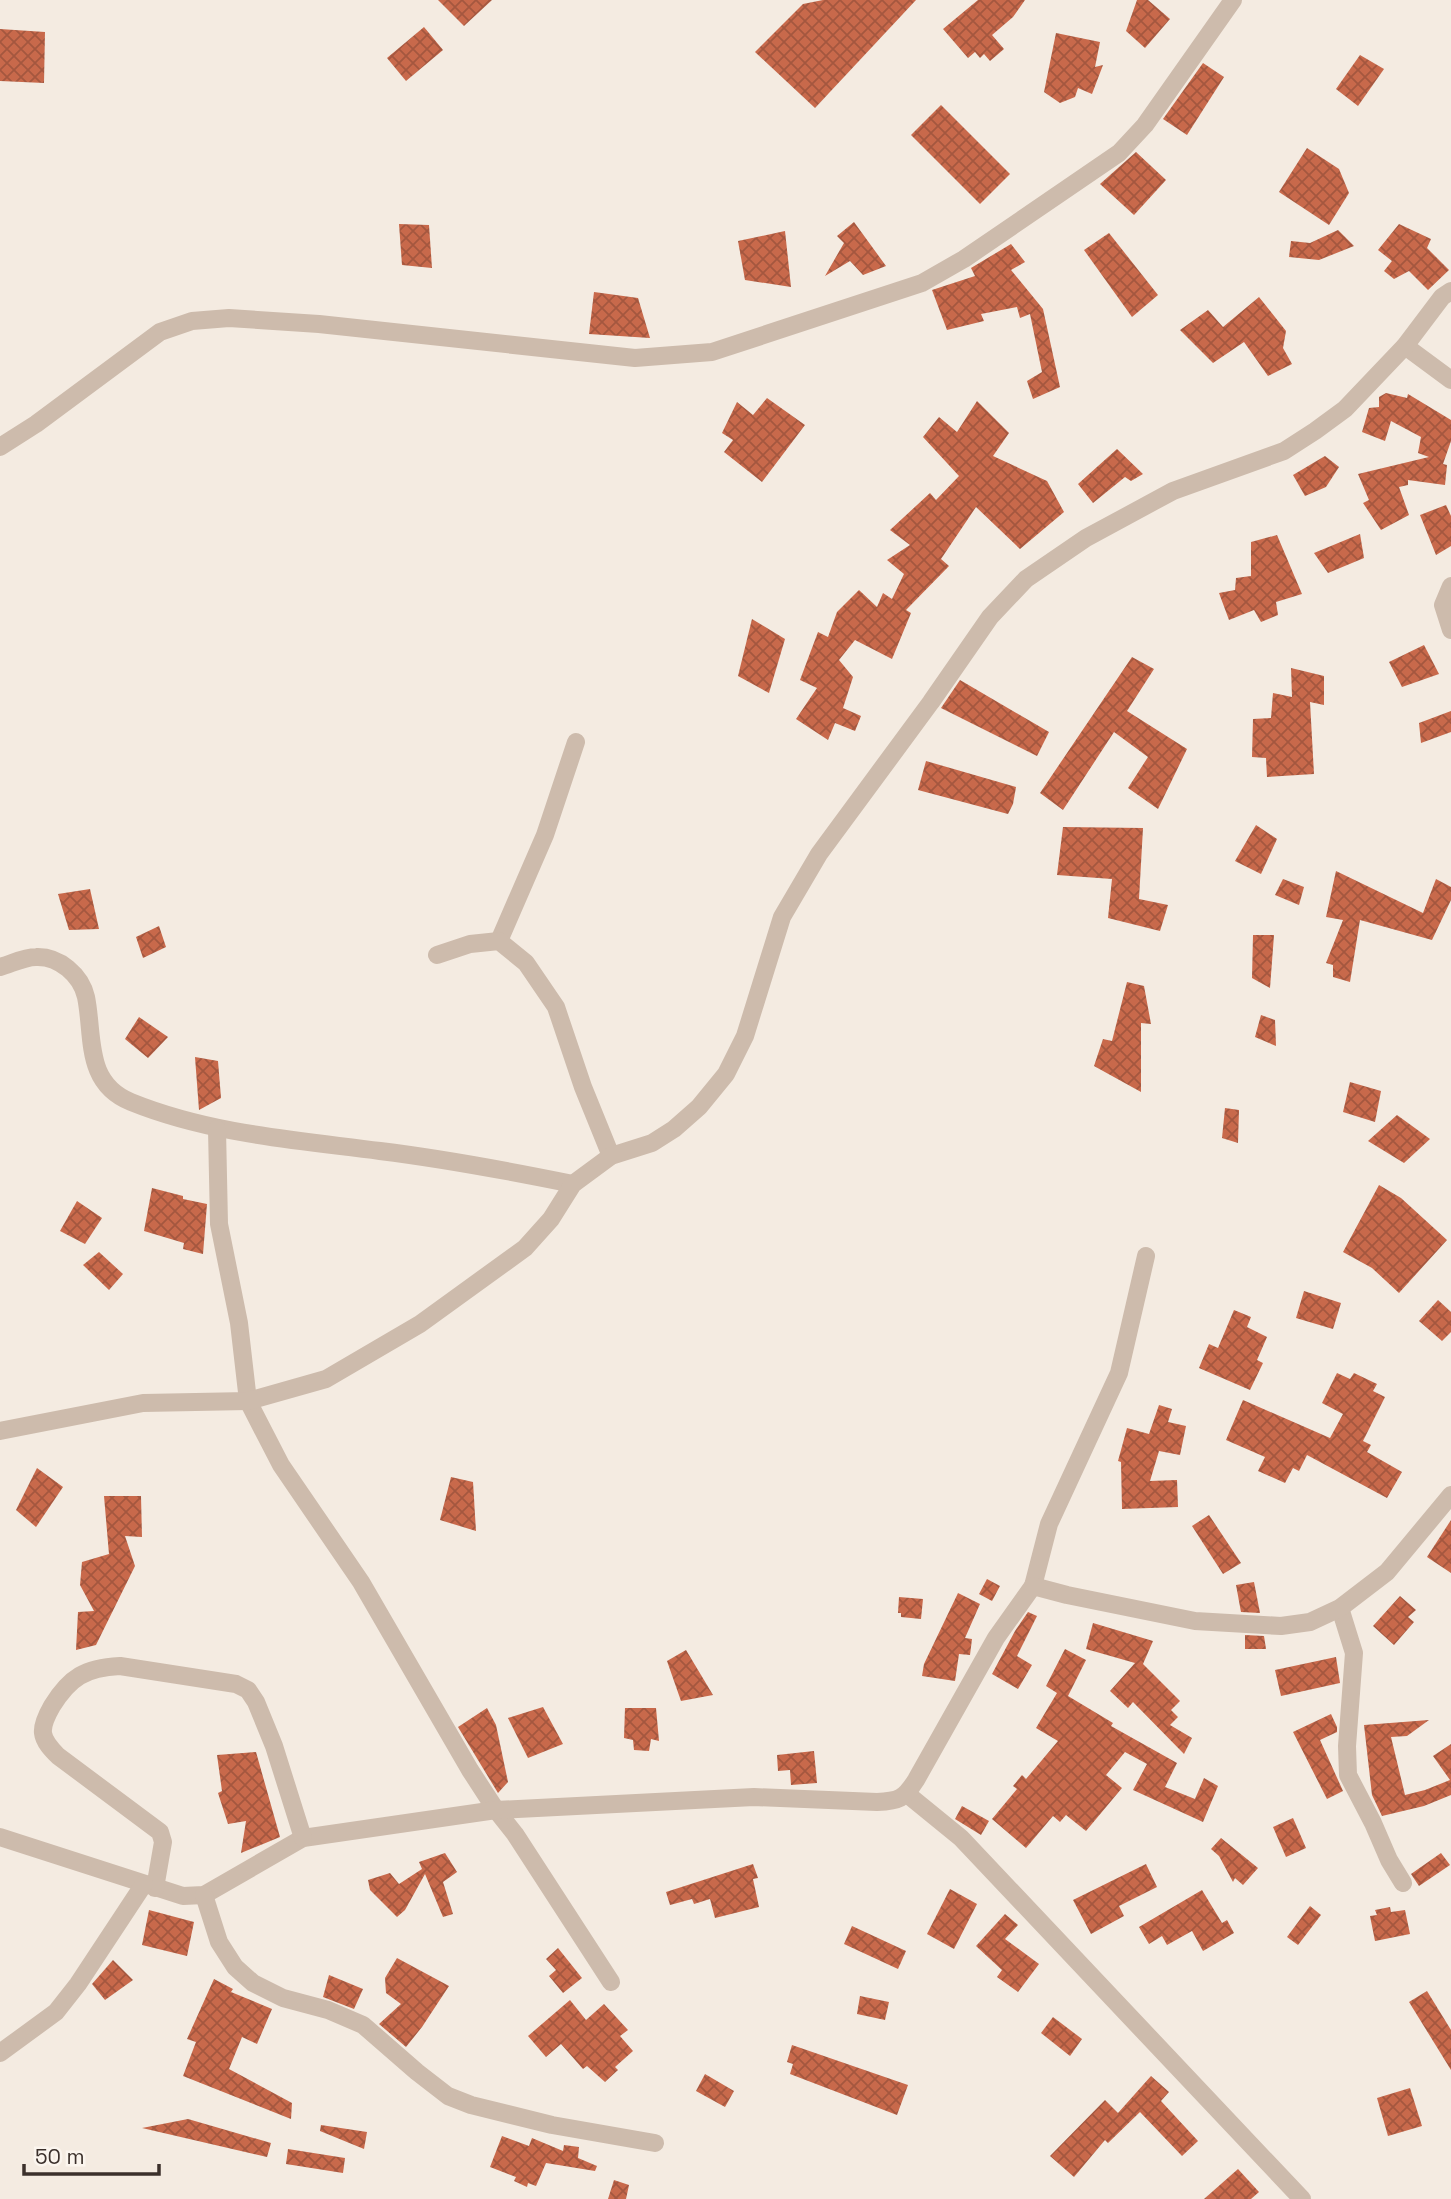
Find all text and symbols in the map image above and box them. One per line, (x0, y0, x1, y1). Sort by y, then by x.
scale bar (24, 2132, 159, 2176)
text: 50 m (35, 2143, 85, 2170)

